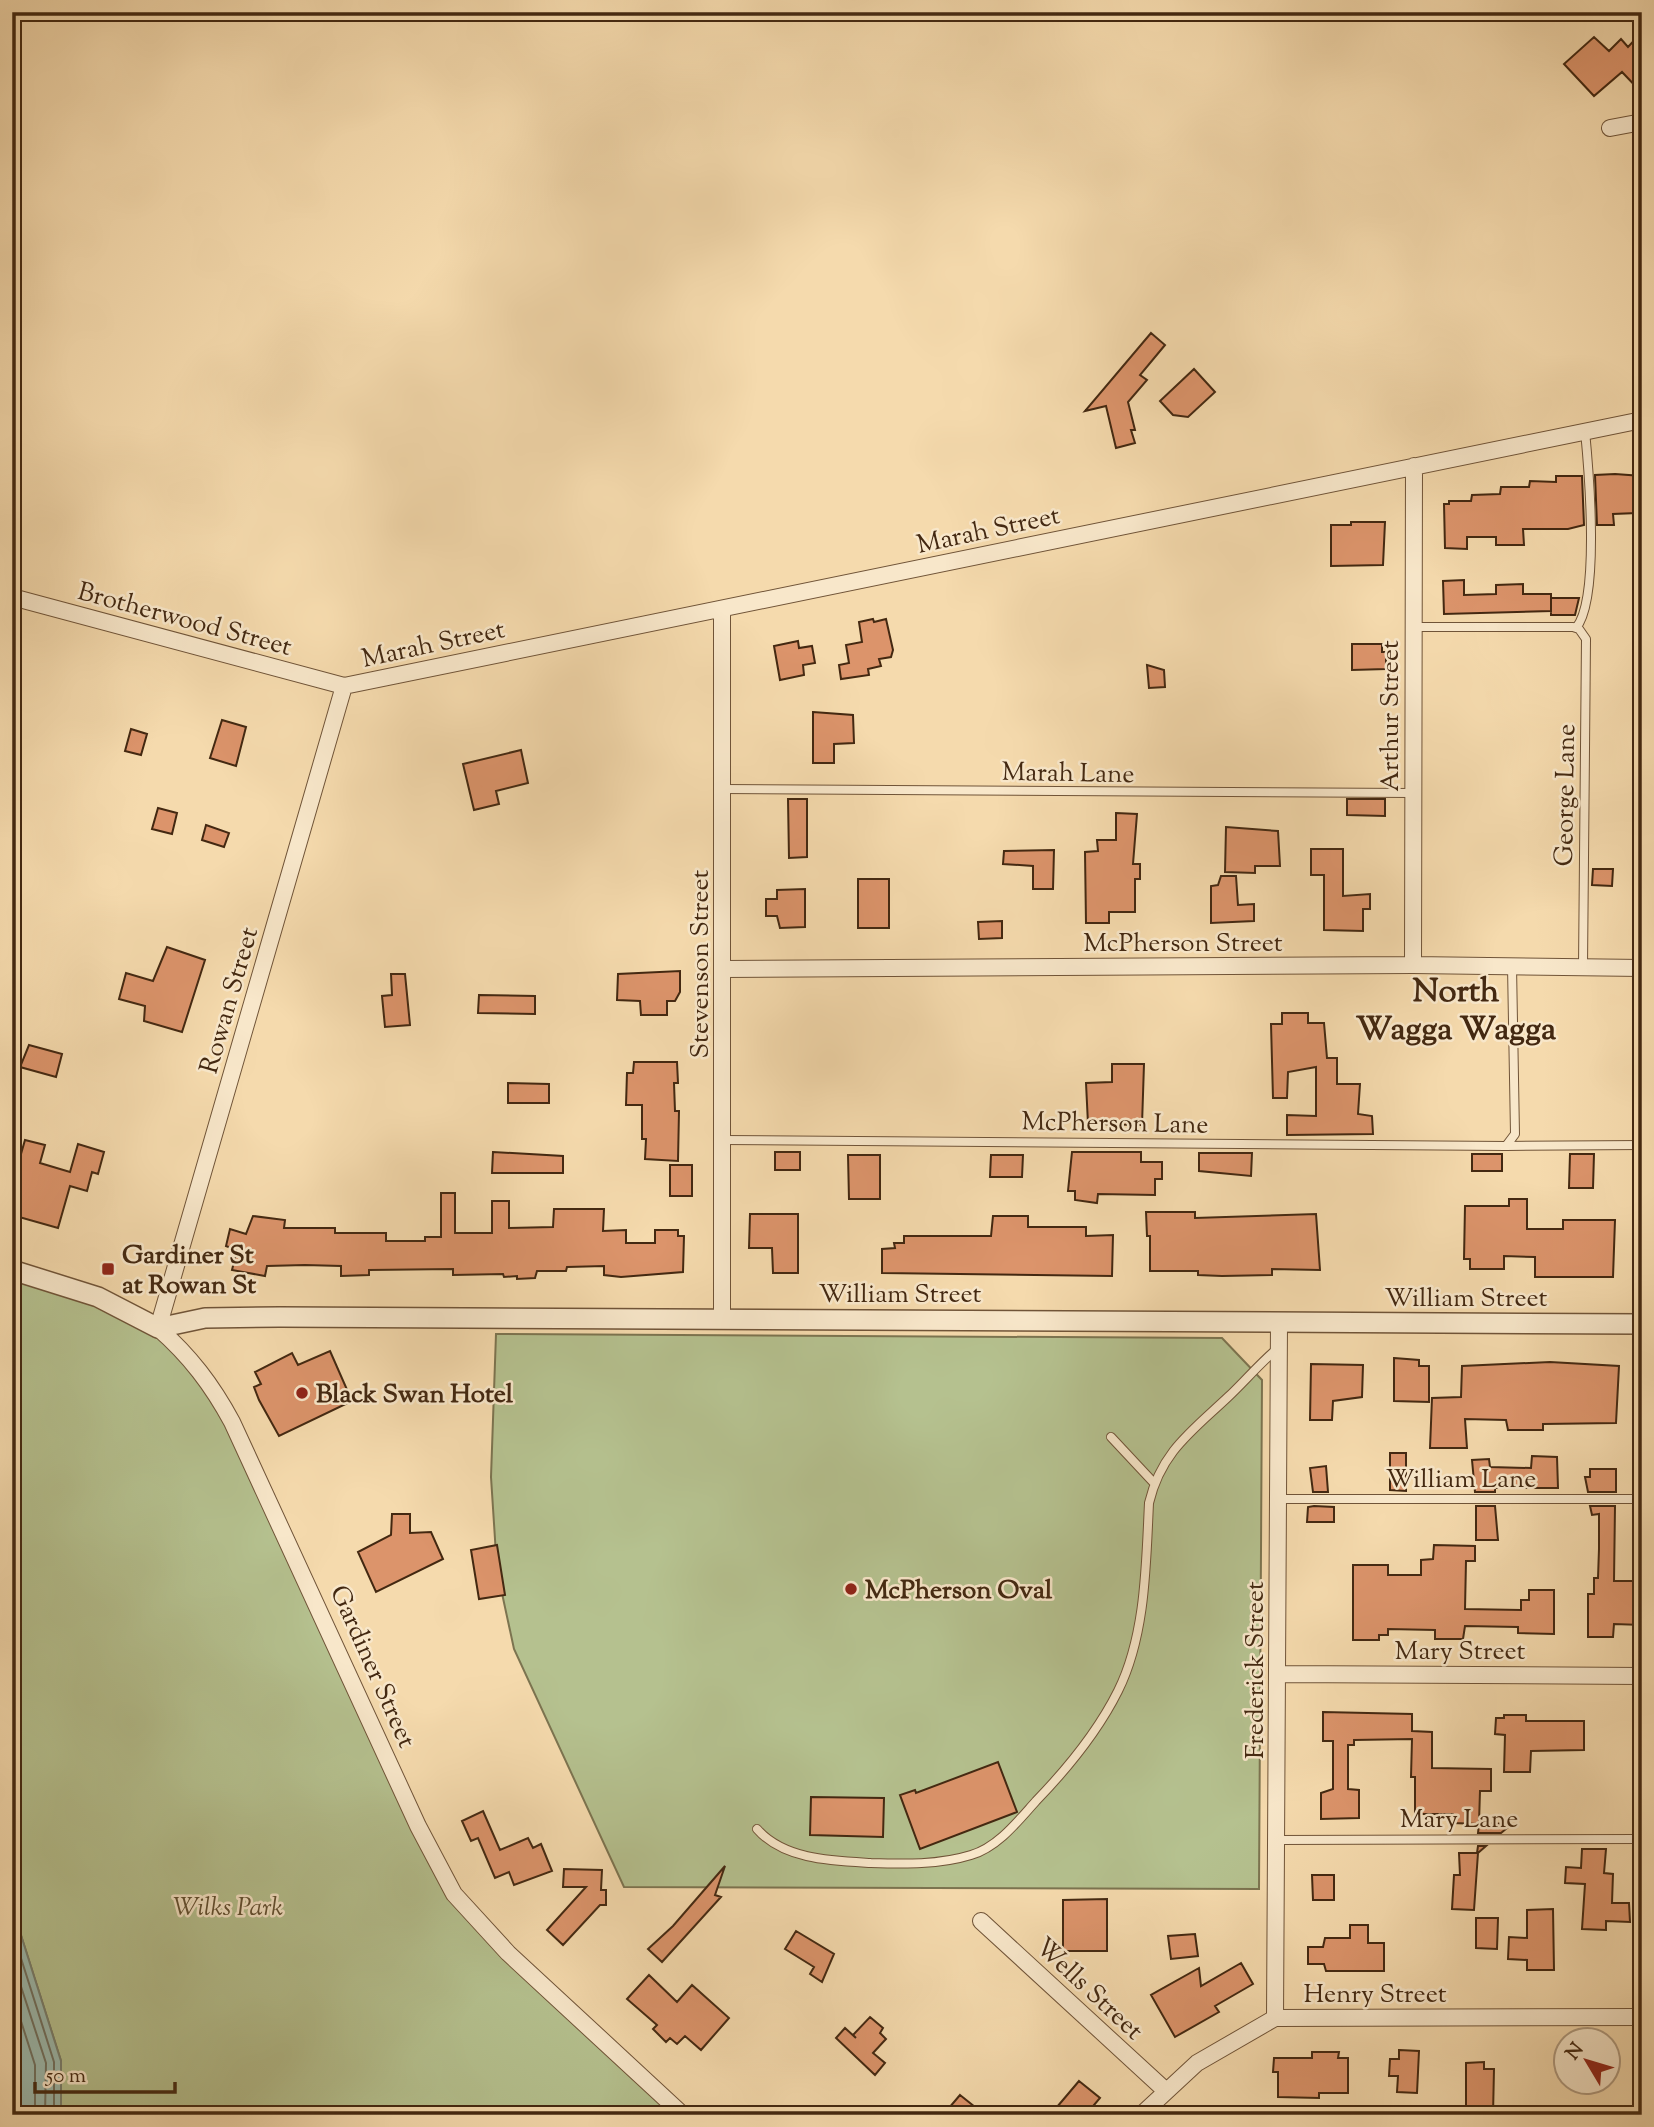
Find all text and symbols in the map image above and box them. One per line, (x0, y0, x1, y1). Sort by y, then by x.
street label: Marah Street (914, 498, 1063, 565)
street label: Brotherwood Street (73, 574, 296, 667)
street label: Marah Street (359, 612, 508, 679)
street label: Arthur Street (1373, 640, 1410, 792)
street label: George Lane (1547, 723, 1586, 867)
street label: Marah Lane (1001, 755, 1135, 794)
street label: Stevenson Street (683, 869, 720, 1058)
street label: Rowan Street (192, 923, 269, 1078)
street label: McPherson Street (1083, 926, 1283, 963)
district label: North Wagga Wagga (1356, 969, 1557, 1055)
street label: McPherson Lane (1021, 1104, 1209, 1145)
place label: Gardiner St at Rowan St (122, 1238, 256, 1305)
marker: Gardiner St at Rowan St (100, 1261, 116, 1277)
street label: William Street (819, 1277, 981, 1314)
street label: William Street (1385, 1281, 1547, 1318)
place label: Black Swan Hotel (316, 1377, 514, 1414)
marker: Black Swan Hotel (294, 1385, 310, 1401)
street label: William Lane (1386, 1462, 1536, 1499)
place label: McPherson Oval (865, 1573, 1053, 1610)
street label: Gardiner Street (319, 1580, 424, 1754)
marker: McPherson Oval (843, 1581, 859, 1597)
street label: Frederick Street (1238, 1581, 1275, 1759)
street label: Mary Street (1395, 1634, 1526, 1671)
street label: Mary Lane (1400, 1802, 1518, 1839)
park label: Wilks Park (173, 1890, 283, 1927)
street label: Wells Street (1026, 1930, 1151, 2050)
street label: Henry Street (1303, 1977, 1447, 2014)
north arrow (1552, 2025, 1622, 2096)
text: N (1560, 2038, 1591, 2066)
scale bar (35, 2050, 175, 2094)
text: 50 m (45, 2062, 86, 2092)

